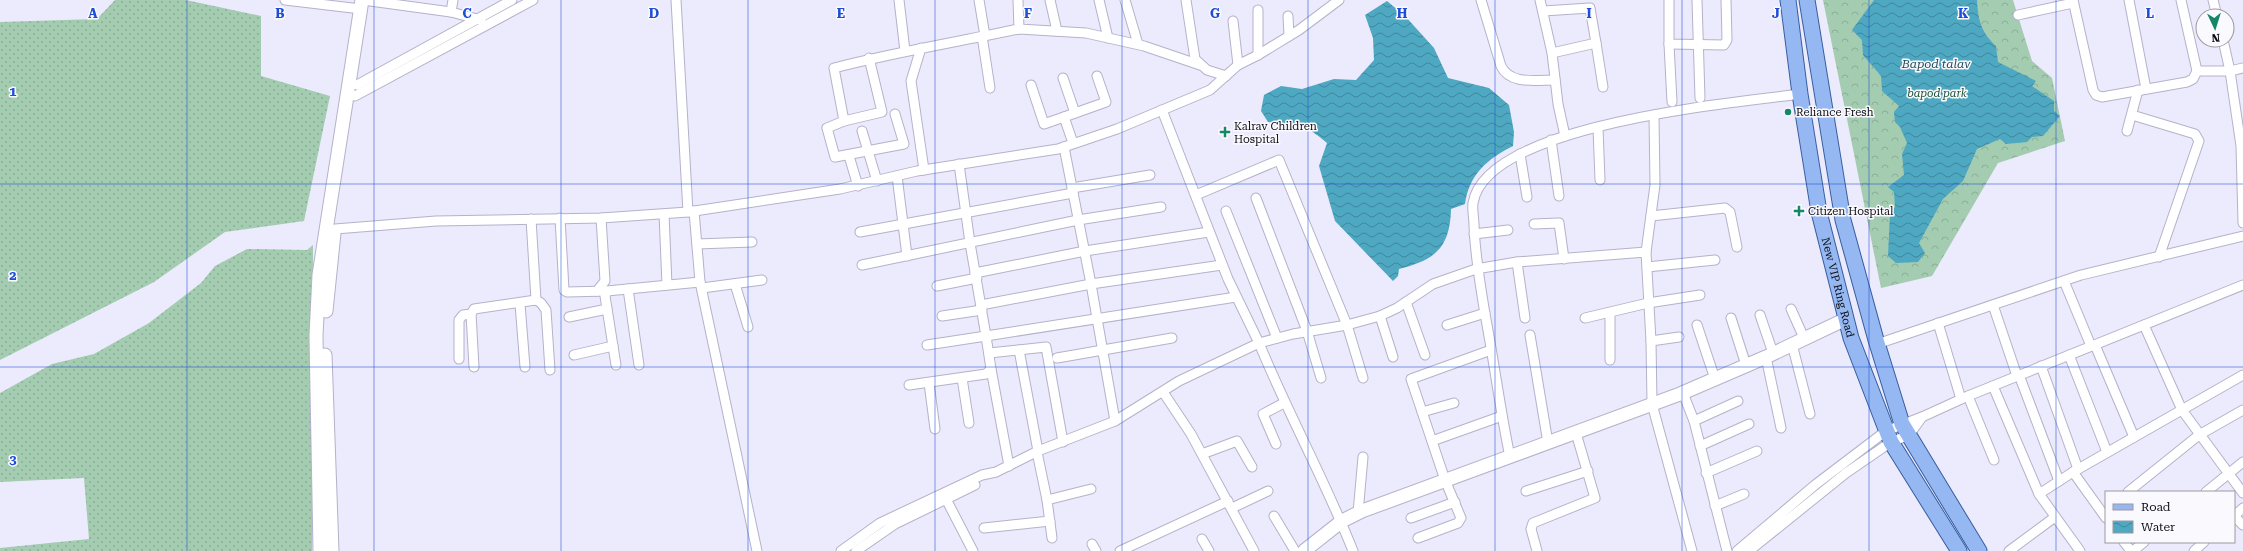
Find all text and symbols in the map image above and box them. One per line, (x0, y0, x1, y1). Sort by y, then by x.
text: A (88, 6, 98, 21)
text: B (275, 6, 285, 21)
text: C (462, 6, 472, 21)
text: D (649, 6, 659, 21)
text: E (837, 6, 845, 21)
text: F (1024, 6, 1032, 21)
text: G (1210, 6, 1220, 21)
text: H (1397, 6, 1408, 21)
text: I (1586, 6, 1592, 21)
text: J (1772, 6, 1780, 21)
text: K (1958, 6, 1969, 21)
text: L (2146, 6, 2154, 21)
north arrow (2195, 8, 2235, 48)
text: N (2210, 31, 2220, 44)
water label: Bapod talav (1901, 57, 1971, 71)
text: 1 (9, 84, 17, 99)
park label: bapod park (1907, 87, 1967, 100)
place label: Reliance Fresh (1796, 106, 1874, 119)
marker: Reliance Fresh (1783, 107, 1793, 117)
place label: Kalrav Children Hospital (1234, 120, 1317, 146)
marker: Kalrav Children Hospital (1219, 126, 1231, 138)
marker: Citizen Hospital (1793, 205, 1805, 217)
place label: Citizen Hospital (1808, 205, 1894, 218)
street label: New VIP Ring Road (1819, 236, 1857, 339)
text: 2 (9, 268, 17, 283)
text: 3 (9, 452, 17, 467)
legend (2105, 491, 2235, 543)
text: Road (2141, 500, 2171, 514)
text: Water (2141, 520, 2175, 534)

